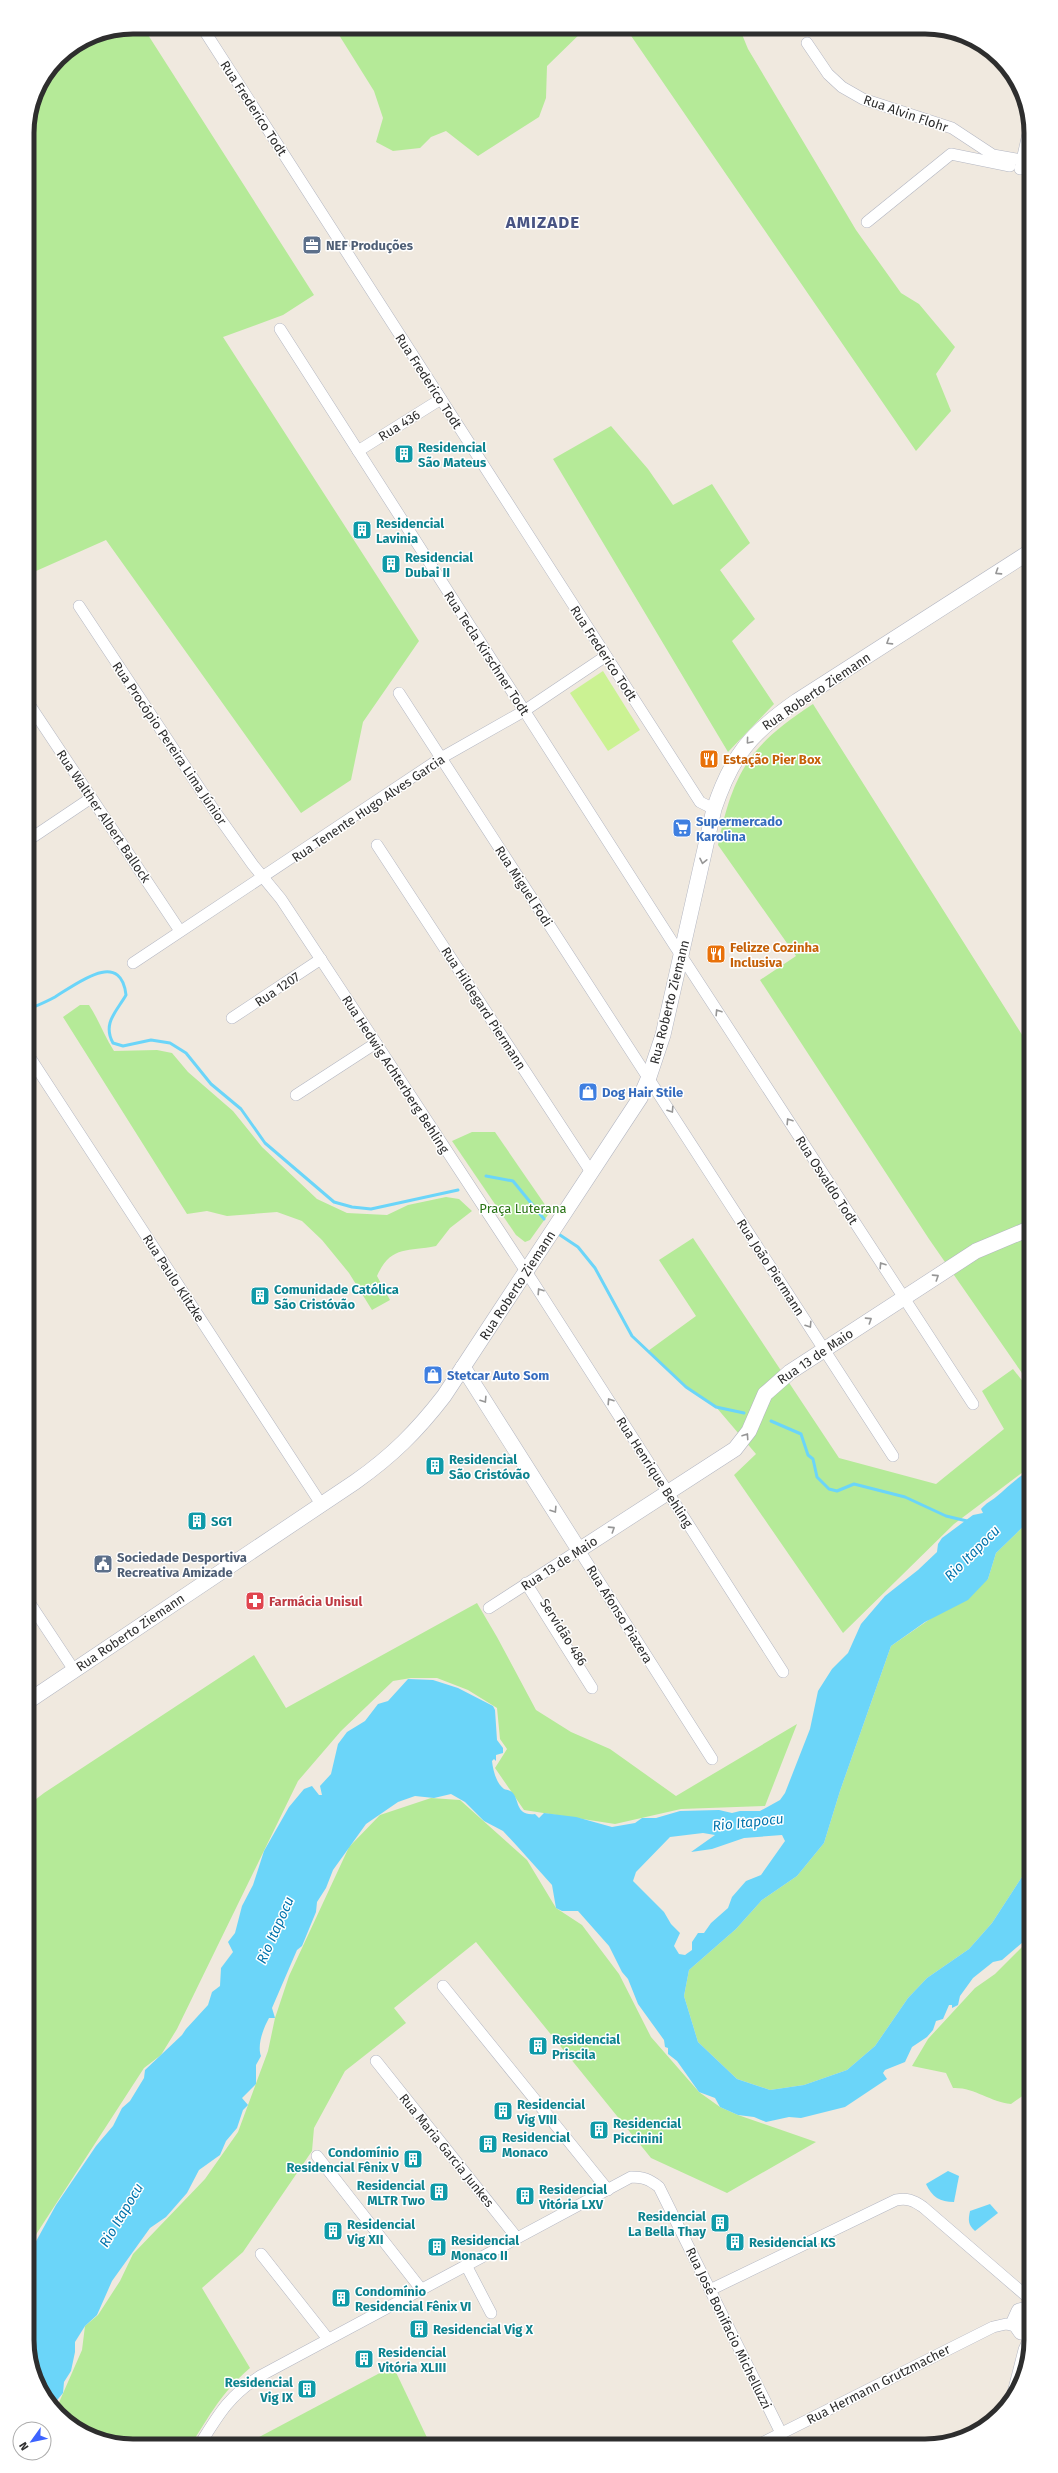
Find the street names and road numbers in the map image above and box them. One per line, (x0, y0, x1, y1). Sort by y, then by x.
street label: Rua Frederico Todt (217, 58, 290, 159)
street label: Rua Alvin Flohr (862, 92, 950, 135)
street label: Rua Frederico Todt (392, 331, 465, 432)
street label: Rua 436 (376, 407, 423, 444)
street label: Rua Tecla Kirschner Todt (441, 588, 532, 718)
street label: Rua Frederico Todt (567, 603, 640, 704)
street label: Rua Roberto Ziemann (759, 650, 873, 733)
street label: Rua Procópio Pereira Lima Júnior (109, 659, 230, 828)
street label: Rua Walther Albert Ballock (53, 747, 154, 886)
street label: Rua Tenente Hugo Alves Garcia (289, 752, 448, 865)
street label: Rua Miguel Fodi (492, 843, 555, 929)
street label: Rua Roberto Ziemann (647, 938, 692, 1066)
street label: Rua Hildegard Piermann (438, 944, 529, 1072)
street label: Rua 1207 (252, 969, 303, 1010)
street label: Rua Hedwig Achterberg Behling (339, 993, 452, 1156)
street label: Rua Osvaldo Todt (792, 1133, 861, 1228)
street label: Rua João Piermann (734, 1216, 807, 1318)
street label: Rua Roberto Ziemann (476, 1228, 558, 1343)
street label: Rua Paulo Klitzke (140, 1232, 207, 1325)
street label: Rua 13 de Maio (774, 1326, 856, 1387)
street label: Rua Henrique Behling (613, 1414, 696, 1530)
street label: Rua 13 de Maio (518, 1533, 600, 1594)
street label: Rua Afonso Piazera (583, 1563, 656, 1666)
street label: Rua Roberto Ziemann (73, 1591, 187, 1674)
street label: Servidão 486 (537, 1596, 590, 1669)
street label: Rua Maria Garcia Junkes (396, 2091, 497, 2210)
street label: Rua José Bonifacio Michelluzzi (683, 2245, 774, 2411)
street label: Rua Hermann Grutzmacher (804, 2342, 953, 2427)

